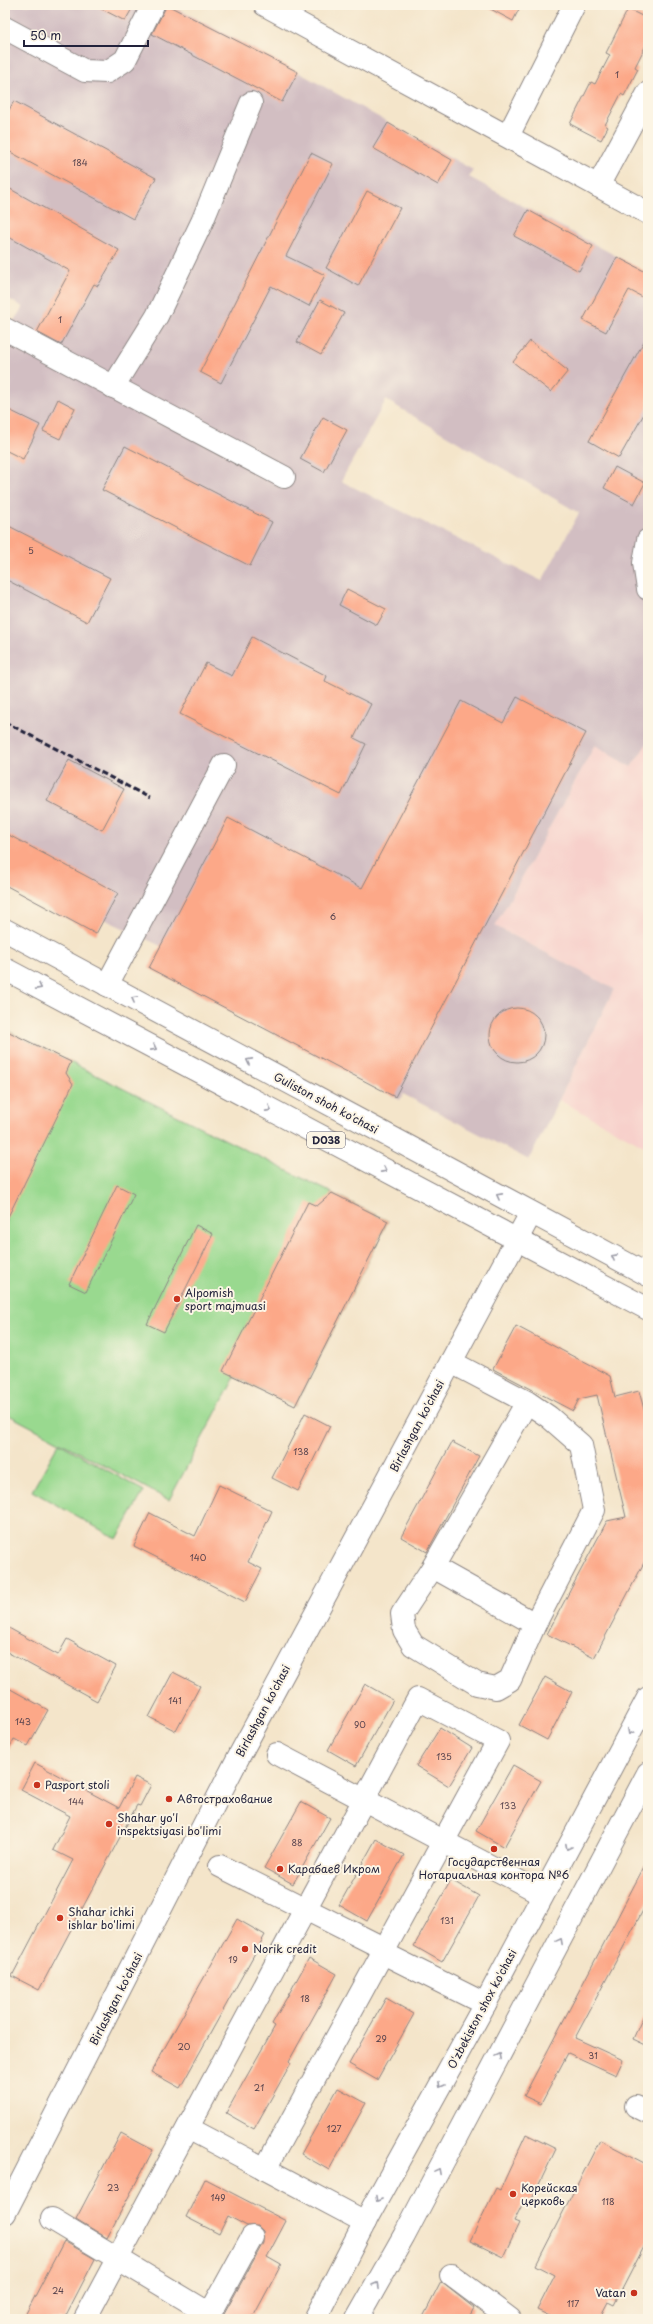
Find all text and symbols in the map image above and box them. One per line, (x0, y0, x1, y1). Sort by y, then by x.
scale bar (24, 22, 148, 48)
text: 50 m (30, 26, 61, 44)
house number: 1 (615, 67, 619, 81)
house number: 184 (72, 155, 88, 169)
house number: 1 (58, 312, 62, 326)
house number: 5 (28, 543, 34, 557)
house number: 6 (330, 909, 336, 923)
one-way arrow (35, 983, 43, 990)
one-way arrow (131, 997, 138, 1004)
one-way arrow (150, 1044, 157, 1051)
one-way arrow (246, 1058, 253, 1066)
street label: Guliston shoh ko'chasi (271, 1068, 382, 1137)
one-way arrow (265, 1105, 272, 1112)
road number: D038 (307, 1132, 345, 1148)
one-way arrow (380, 1166, 387, 1173)
one-way arrow (496, 1193, 503, 1200)
one-way arrow (610, 1254, 618, 1262)
place label: Alpomish sport majmuasi (185, 1284, 266, 1314)
marker: Alpomish sport majmuasi (172, 1294, 182, 1304)
street label: Birlashgan ko'chasi (385, 1377, 448, 1475)
house number: 138 (293, 1444, 309, 1458)
house number: 140 (190, 1550, 207, 1564)
street label: Birlashgan ko'chasi (231, 1662, 294, 1760)
house number: 141 (168, 1693, 182, 1707)
house number: 143 (15, 1714, 31, 1728)
house number: 90 (354, 1717, 366, 1731)
one-way arrow (627, 1728, 634, 1735)
house number: 135 (436, 1749, 452, 1763)
place label: Pasport stoli (45, 1776, 110, 1793)
marker: Pasport stoli (32, 1780, 42, 1790)
place label: Автострахование (177, 1790, 273, 1807)
house number: 144 (68, 1794, 84, 1808)
marker: Автострахование (164, 1794, 174, 1804)
house number: 133 (500, 1798, 516, 1812)
place label: Shahar yo'l inspektsiyasi bo'limi (117, 1809, 222, 1839)
marker: Shahar yo'l inspektsiyasi bo'limi (104, 1819, 114, 1829)
house number: 88 (291, 1835, 303, 1849)
one-way arrow (566, 1843, 573, 1850)
marker: Государственная Нотариальная контора №6 (489, 1844, 499, 1854)
place label: Государственная Нотариальная контора №6 (419, 1853, 570, 1883)
place label: Карабаев Икром (288, 1860, 380, 1877)
marker: Карабаев Икром (275, 1864, 285, 1874)
place label: Shahar ichki ishlar bo'limi (68, 1903, 135, 1933)
marker: Shahar ichki ishlar bo'limi (55, 1913, 65, 1923)
house number: 131 (440, 1913, 454, 1927)
one-way arrow (555, 1938, 562, 1945)
place label: Norik credit (253, 1940, 317, 1957)
marker: Norik credit (240, 1944, 250, 1954)
street label: O'zbekiston shox ko'chasi (443, 1946, 520, 2072)
street label: Birlashgan ko'chasi (85, 1949, 146, 2048)
house number: 19 (228, 1952, 238, 1966)
house number: 18 (300, 1991, 310, 2005)
house number: 29 (375, 2031, 387, 2045)
house number: 20 (178, 2039, 191, 2053)
house number: 31 (588, 2048, 598, 2062)
one-way arrow (494, 2053, 502, 2060)
house number: 21 (254, 2080, 264, 2094)
one-way arrow (438, 2081, 445, 2088)
house number: 127 (326, 2121, 342, 2135)
one-way arrow (434, 2168, 441, 2175)
place label: Корейская церковь (521, 2179, 578, 2209)
house number: 23 (107, 2180, 119, 2194)
marker: Корейская церковь (508, 2189, 518, 2199)
house number: 149 (210, 2190, 226, 2204)
one-way arrow (375, 2194, 383, 2202)
house number: 118 (601, 2194, 615, 2208)
one-way arrow (372, 2282, 379, 2289)
house number: 24 (52, 2283, 64, 2297)
place label: Vatan (595, 2284, 626, 2301)
marker: Vatan (629, 2288, 639, 2298)
house number: 117 (567, 2296, 579, 2310)

